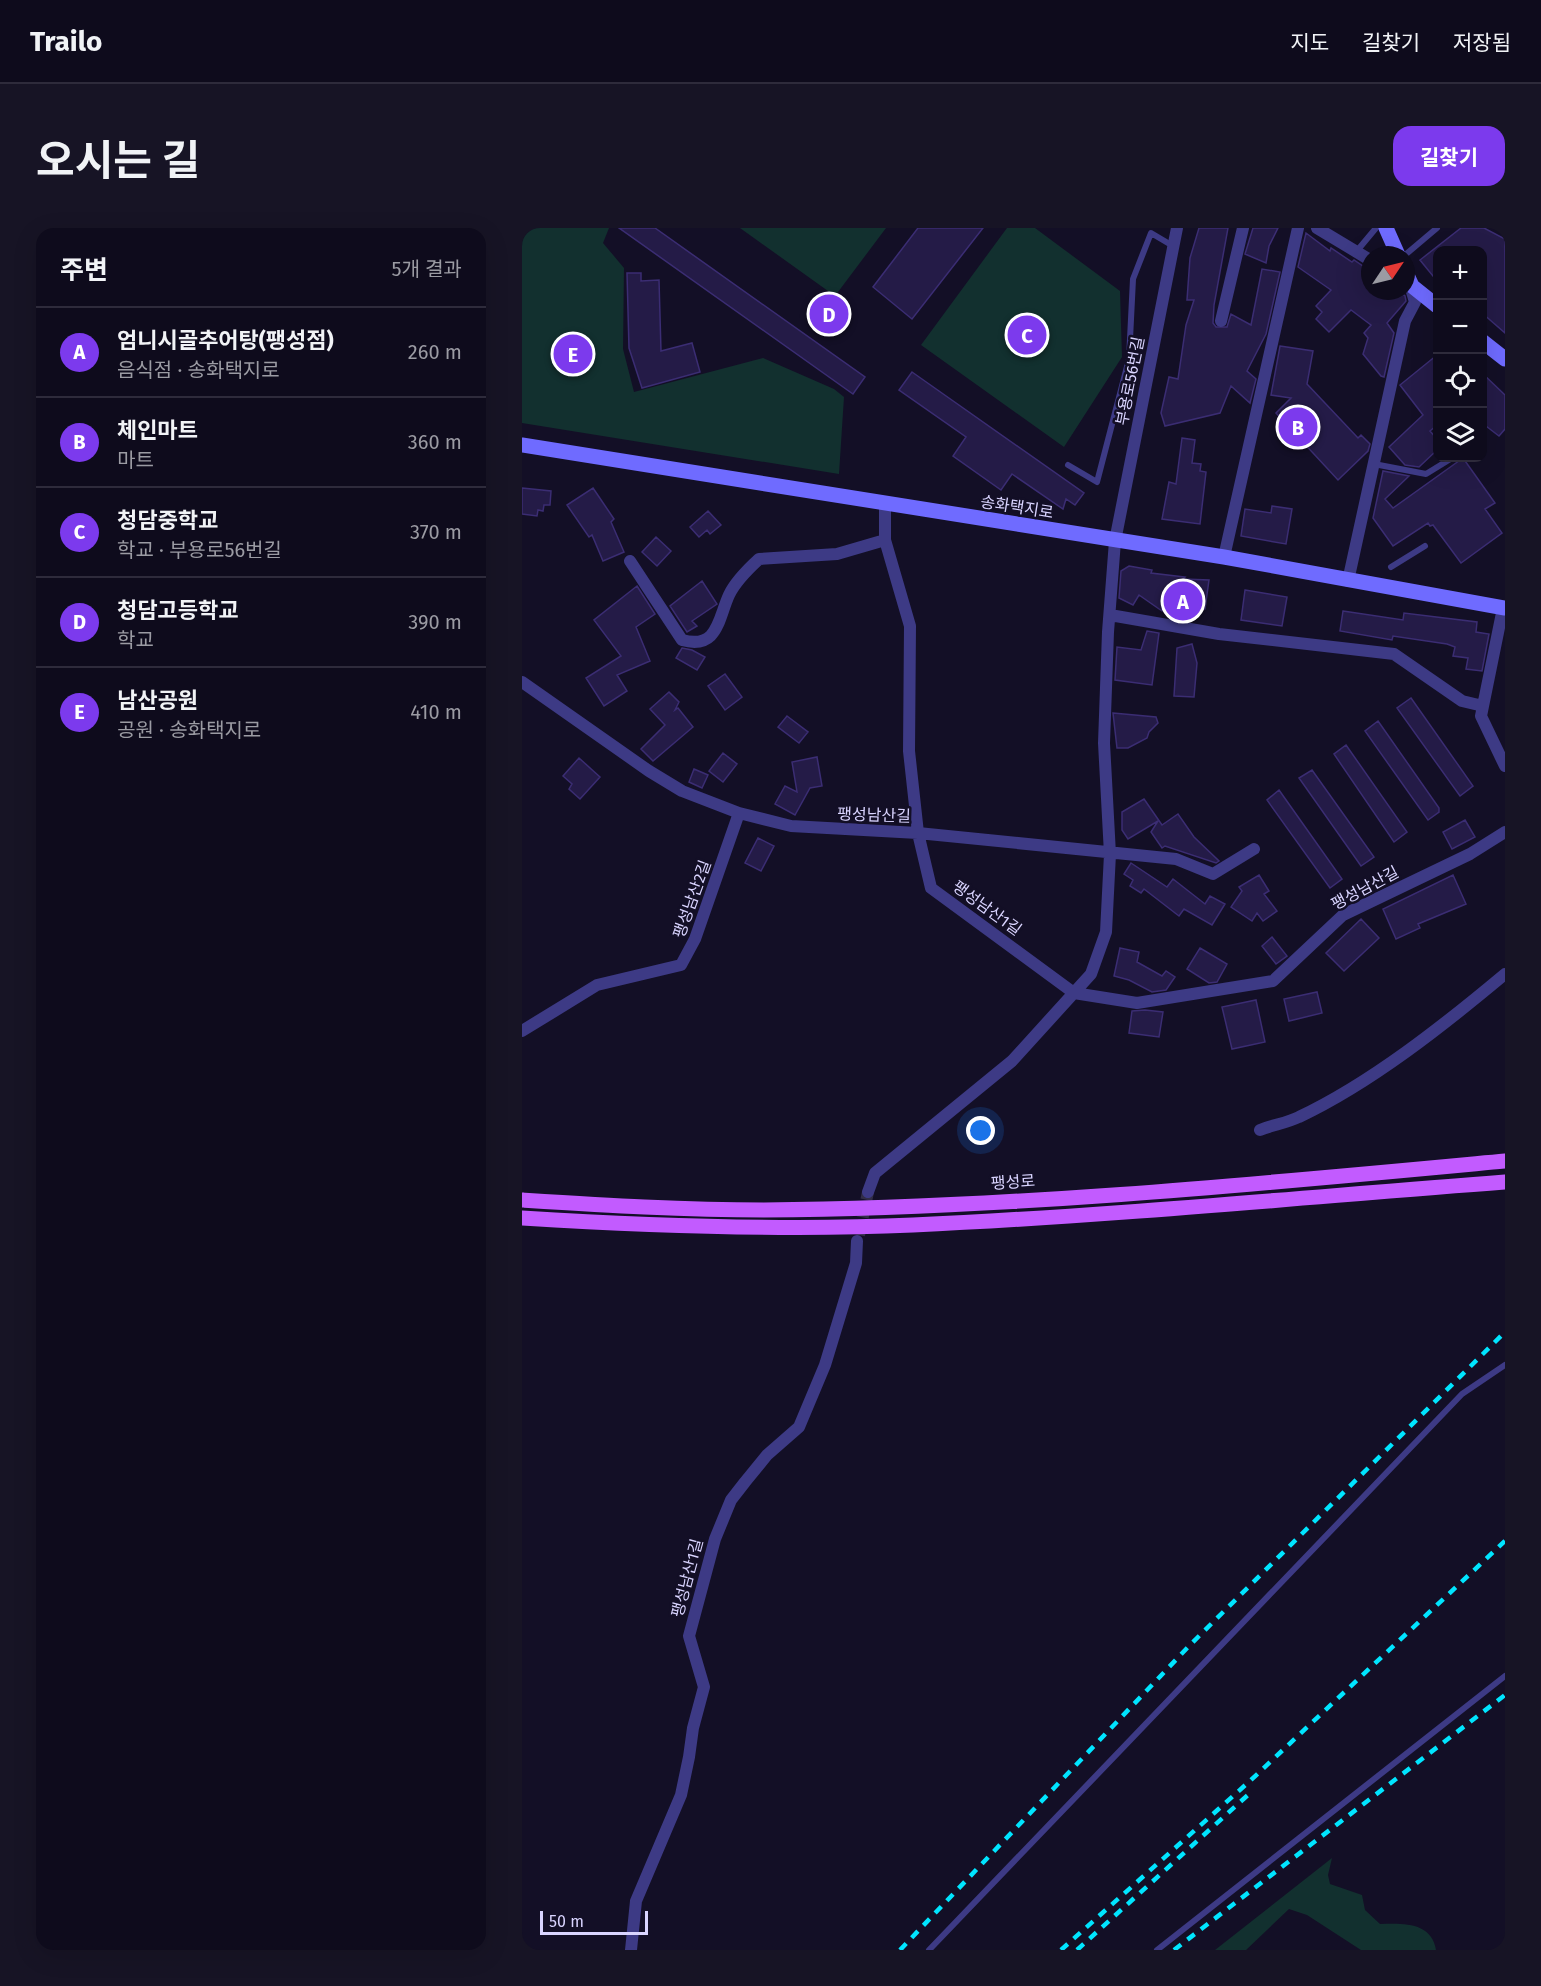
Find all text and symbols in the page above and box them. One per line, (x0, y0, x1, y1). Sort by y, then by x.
text: Trailo (30, 25, 102, 58)
text: 지도 (1290, 30, 1329, 56)
text: 길찾기 (1362, 30, 1420, 56)
text: 저장됨 (1453, 30, 1511, 56)
button: 길찾기 (1393, 126, 1505, 186)
text: 오시는 길 (36, 136, 201, 186)
north arrow (1361, 246, 1415, 300)
map controls (1433, 246, 1487, 462)
button: + (1433, 246, 1487, 300)
text: 주변 (60, 255, 108, 286)
text: 5개 결과 (391, 257, 462, 281)
pin: D (810, 292, 848, 337)
button: − (1433, 300, 1487, 354)
pin: C (1008, 312, 1046, 358)
text: 엄니시골추어탕(팽성점) (117, 327, 334, 354)
pin: E (554, 332, 592, 376)
street label: 부용로56번길 (1112, 335, 1148, 427)
text: A (74, 340, 85, 364)
text: 260 m (408, 340, 462, 364)
button: locate (1433, 354, 1487, 408)
text: 음식점 · 송화택지로 (117, 358, 280, 382)
pin: B (1278, 404, 1318, 450)
button: layers (1433, 408, 1487, 462)
text: 체인마트 (117, 417, 198, 444)
text: B (73, 430, 86, 454)
text: 360 m (408, 430, 462, 454)
text: 마트 (117, 448, 154, 472)
street label: 송화택지로 (979, 492, 1055, 522)
text: 청담중학교 (117, 507, 218, 534)
text: C (74, 520, 85, 544)
text: 370 m (410, 520, 462, 544)
text: 학교 · 부용로56번길 (117, 538, 282, 562)
pin: A (1164, 578, 1202, 623)
text: 청담고등학교 (117, 597, 238, 624)
text: D (73, 610, 86, 634)
text: 390 m (408, 610, 462, 634)
text: 학교 (117, 628, 154, 652)
text: 남산공원 (117, 687, 198, 714)
text: E (74, 700, 85, 724)
text: 410 m (410, 700, 462, 724)
text: 공원 · 송화택지로 (117, 718, 261, 742)
street label: 팽성남산길 (837, 804, 911, 826)
street label: 팽성남산2길 (669, 857, 715, 941)
street label: 팽성남산길 (1328, 862, 1402, 914)
street label: 팽성남산1길 (949, 877, 1025, 939)
your location (966, 1116, 995, 1145)
street label: 팽성로 (990, 1171, 1036, 1193)
street label: 팽성남산1길 (667, 1537, 707, 1619)
scale bar (540, 1908, 648, 1936)
text: 50 m (549, 1912, 584, 1931)

